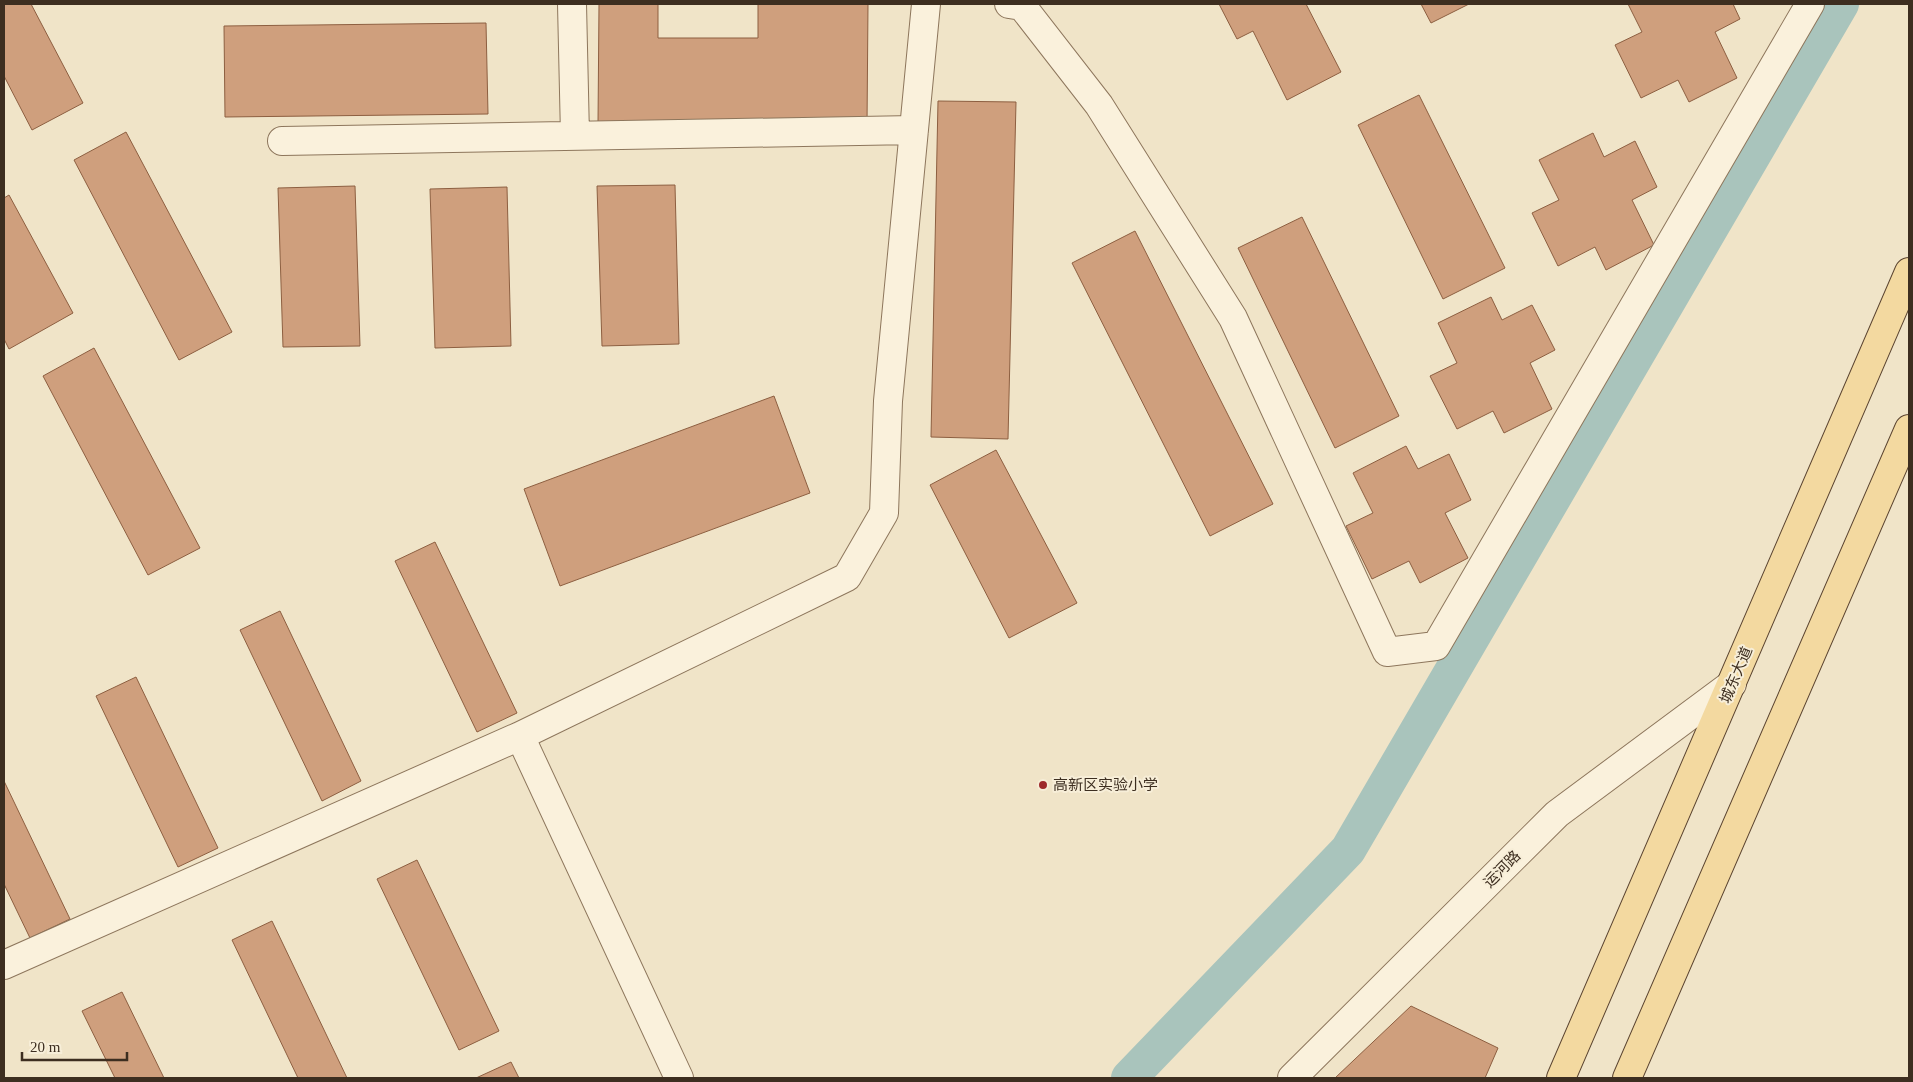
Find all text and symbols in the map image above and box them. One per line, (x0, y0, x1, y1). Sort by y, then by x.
street label: 城东大道 (1717, 644, 1755, 706)
place label: 高新区实验小学 (1053, 777, 1158, 793)
marker: 高新区实验小学 (1037, 779, 1049, 791)
street label: 运河路 (1480, 847, 1524, 891)
scale bar (22, 1030, 128, 1062)
text: 20 m (30, 1039, 61, 1055)

